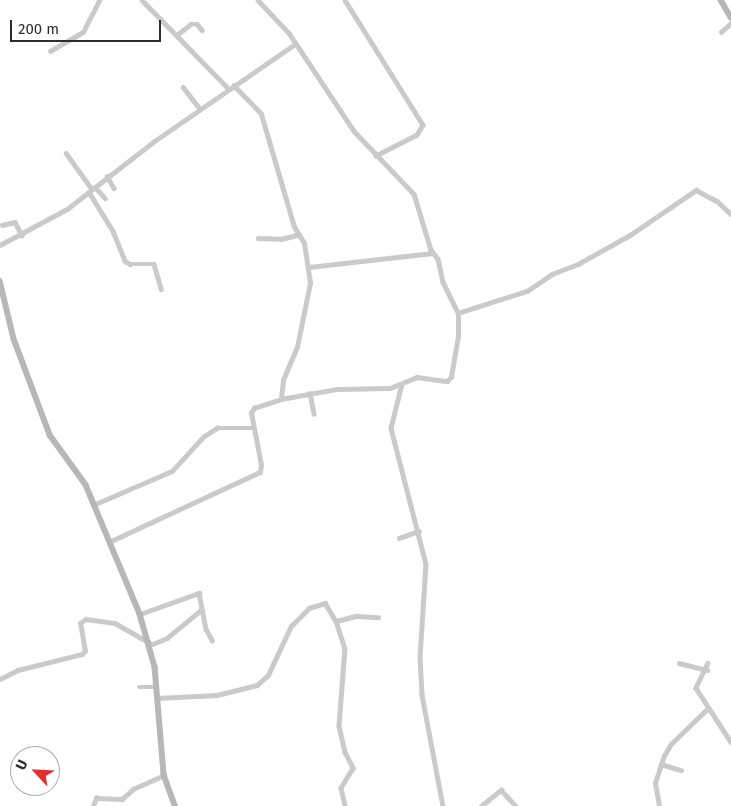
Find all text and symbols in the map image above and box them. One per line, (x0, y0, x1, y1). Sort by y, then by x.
scale bar (12, 10, 164, 42)
text: 200 m (18, 20, 59, 38)
north arrow (10, 746, 60, 796)
text: U (12, 757, 31, 773)

